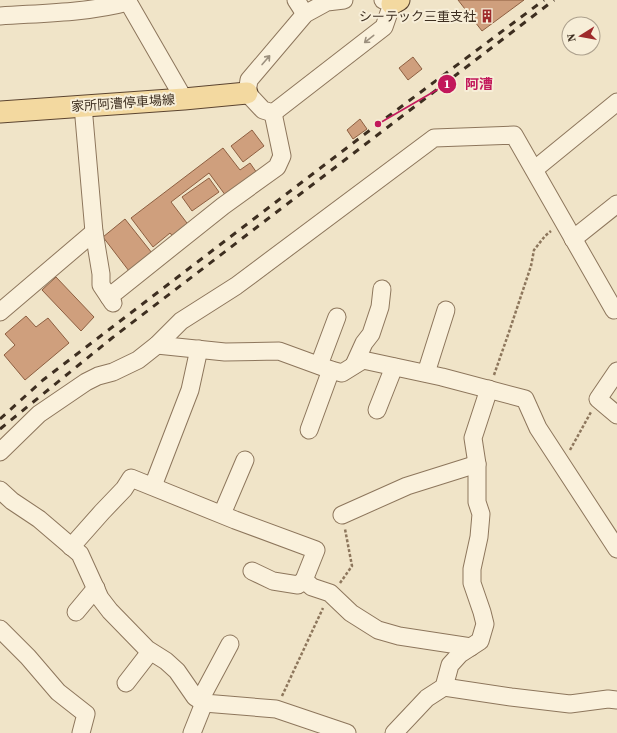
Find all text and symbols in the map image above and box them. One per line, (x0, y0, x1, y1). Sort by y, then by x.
place label: シーテック三重支社 (359, 8, 476, 25)
building icon: シーテック三重支社 (479, 8, 495, 24)
north arrow (561, 16, 601, 56)
text: N (564, 32, 580, 43)
one-way arrow (363, 35, 374, 43)
one-way arrow (261, 55, 270, 66)
callout: 阿漕 (437, 71, 501, 97)
text: 阿漕 (465, 74, 493, 94)
text: 1 (444, 76, 450, 92)
street label: 家所阿漕停車場線 (71, 91, 175, 115)

